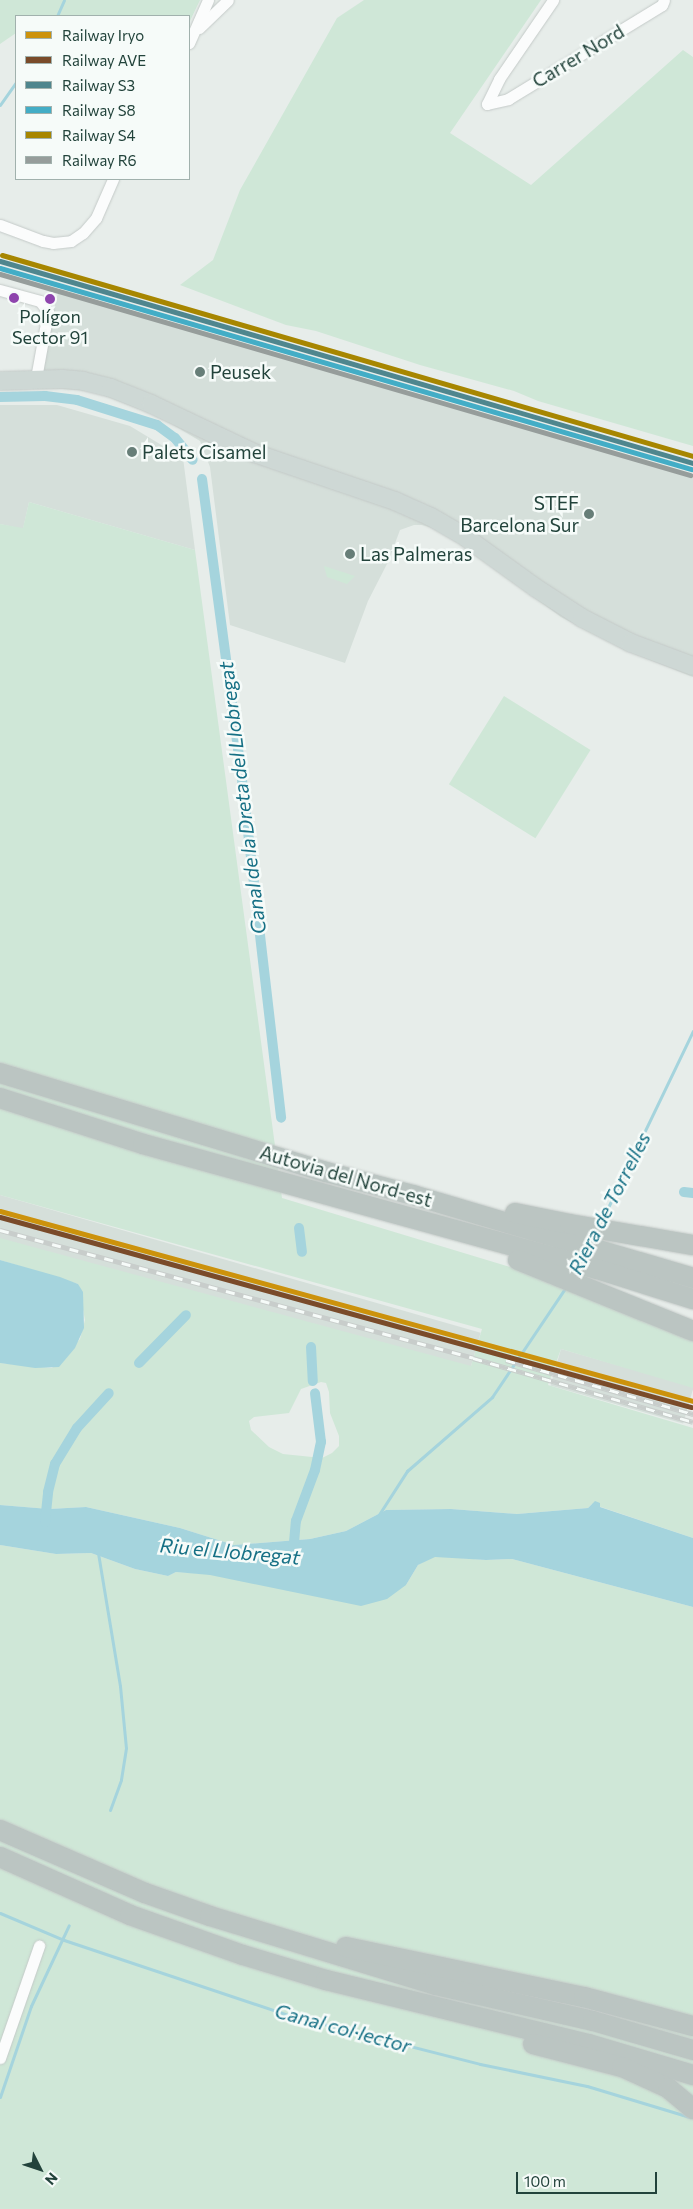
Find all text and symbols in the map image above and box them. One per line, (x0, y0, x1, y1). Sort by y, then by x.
legend (15, 15, 190, 180)
street label: Carrer Nord (528, 20, 628, 92)
text: Railway Iryo (62, 26, 144, 44)
text: Railway AVE (62, 51, 146, 69)
text: Railway S3 (62, 76, 135, 94)
text: Railway S8 (62, 101, 136, 119)
text: Railway S4 (62, 126, 135, 144)
text: Railway R6 (62, 151, 137, 169)
unlabelled marker (9, 293, 19, 303)
marker: Polígon Sector 91 (45, 294, 55, 304)
place label: Polígon Sector 91 (12, 306, 88, 348)
place label: Peusek (210, 361, 271, 383)
marker: Peusek (194, 366, 206, 378)
place label: Palets Cisamel (142, 441, 267, 463)
marker: Palets Cisamel (126, 446, 138, 458)
place label: STEF Barcelona Sur (460, 492, 579, 536)
marker: STEF Barcelona Sur (583, 508, 595, 520)
place label: Las Palmeras (360, 543, 472, 565)
marker: Las Palmeras (344, 548, 356, 560)
water label: Canal de la Dreta del Llobregat (213, 660, 271, 936)
water label: Riera de Torrelles (563, 1128, 655, 1278)
street label: Autovia del Nord-est (257, 1140, 435, 1212)
water label: Riu el Llobregat (159, 1533, 301, 1569)
water label: Canal col·lector (272, 1998, 414, 2058)
north arrow (15, 2144, 65, 2194)
scale bar (518, 2162, 659, 2194)
text: N (42, 2170, 62, 2189)
text: 100 m (524, 2172, 566, 2190)

